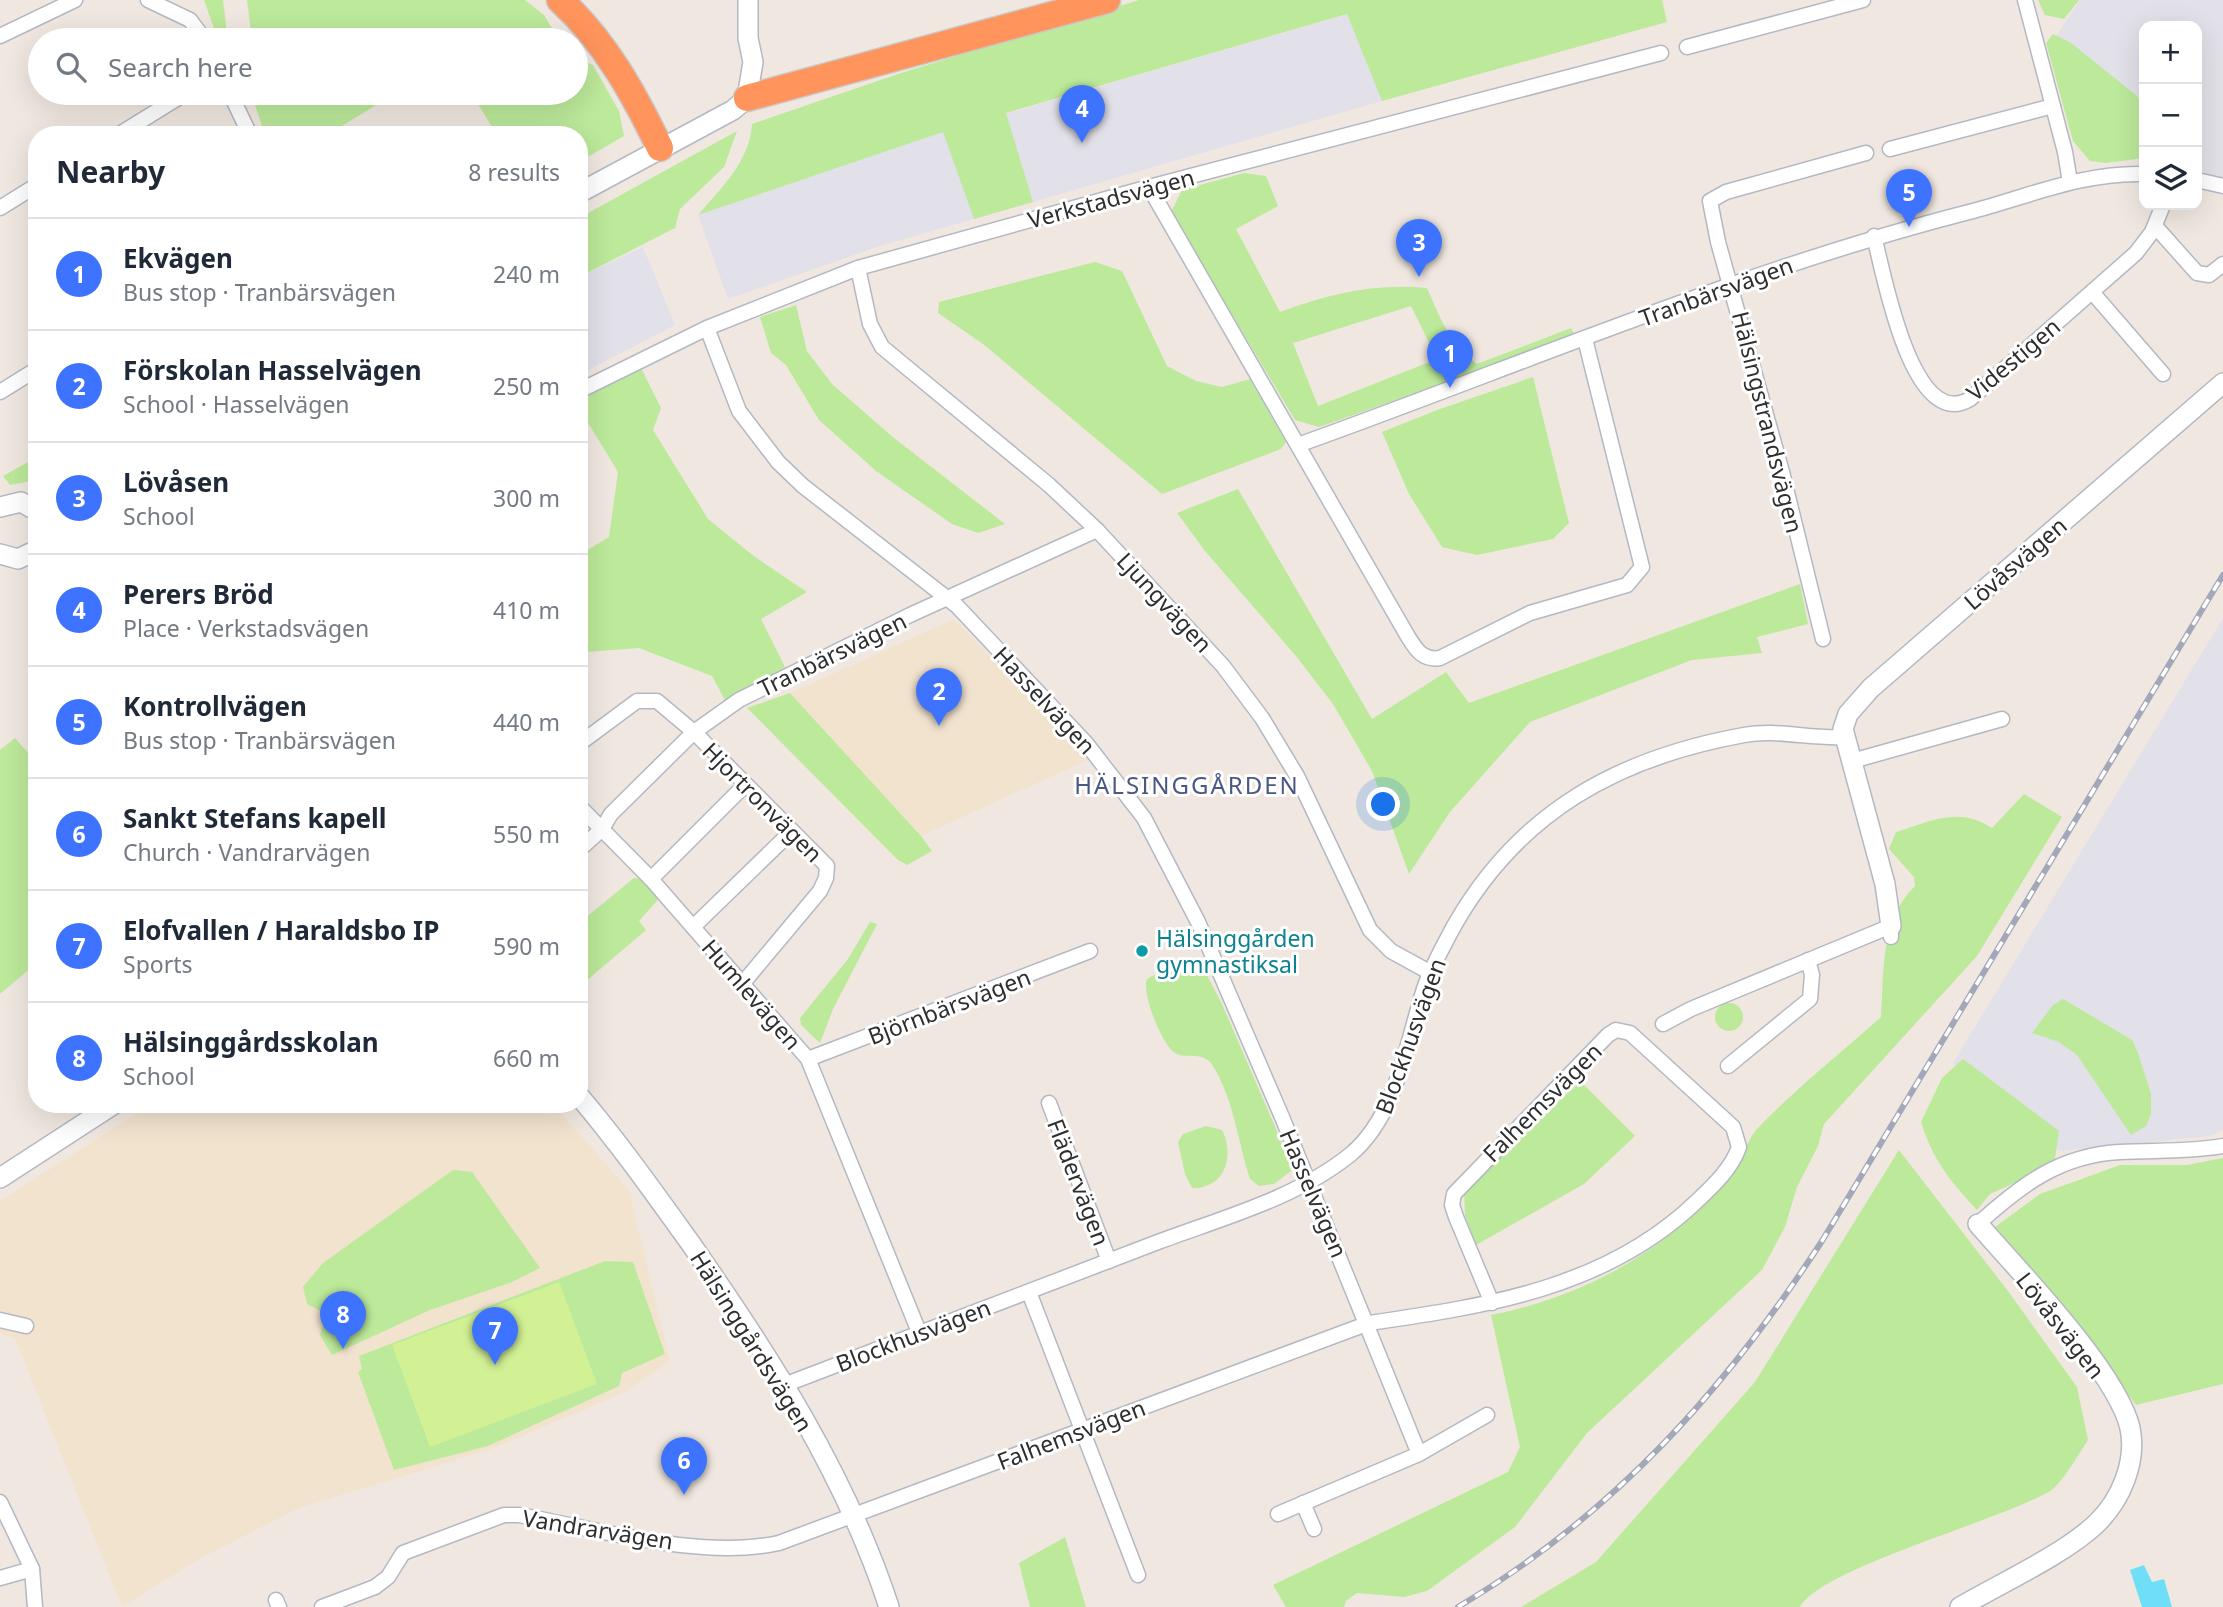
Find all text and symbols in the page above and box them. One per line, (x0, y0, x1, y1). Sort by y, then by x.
map controls (2139, 21, 2202, 210)
button: + (2139, 21, 2202, 84)
search box (28, 28, 588, 105)
icon: search (52, 48, 90, 86)
text: Search here (108, 49, 253, 85)
button: − (2139, 84, 2202, 147)
pin: 4 (1059, 85, 1105, 143)
button: layers (2139, 147, 2202, 210)
text: Nearby (56, 151, 165, 192)
text: 8 results (468, 156, 560, 188)
street label: Verkstadsvägen (1024, 160, 1198, 236)
pin: 5 (1886, 169, 1932, 227)
pin: 3 (1396, 219, 1442, 277)
text: Ekvägen (123, 240, 233, 276)
street label: Tranbärsvägen (1635, 248, 1797, 334)
text: 1 (72, 258, 86, 290)
text: 240 m (493, 258, 560, 290)
text: Bus stop · Tranbärsvägen (123, 276, 396, 308)
street label: Hälsingstrandsvägen (1725, 308, 1811, 536)
street label: Videstigen (1959, 310, 2067, 408)
pin: 1 (1427, 330, 1473, 388)
text: Förskolan Hasselvägen (123, 352, 422, 388)
text: 2 (72, 370, 86, 402)
text: 250 m (493, 370, 560, 402)
text: School · Hasselvägen (123, 388, 350, 420)
text: Lövåsen (123, 464, 229, 500)
text: 3 (72, 482, 86, 514)
text: 300 m (493, 482, 560, 514)
text: School (123, 500, 195, 532)
street label: Lövåsvägen (1957, 509, 2073, 617)
street label: Ljungvägen (1110, 545, 1220, 659)
text: Perers Bröd (123, 576, 274, 612)
text: 4 (72, 594, 86, 626)
text: 410 m (493, 594, 560, 626)
street label: Tranbärsvägen (753, 604, 911, 704)
text: Place · Verkstadsvägen (123, 612, 369, 644)
street label: Hasselvägen (987, 639, 1103, 761)
pin: 2 (916, 668, 962, 726)
text: Kontrollvägen (123, 688, 307, 724)
text: 5 (72, 706, 86, 738)
text: 440 m (493, 706, 560, 738)
text: Bus stop · Tranbärsvägen (123, 724, 396, 756)
street label: Hjortronvägen (696, 735, 830, 869)
district label: HÄLSINGGÅRDEN (1074, 768, 1300, 801)
your location (1366, 787, 1400, 821)
text: Sankt Stefans kapell (123, 800, 387, 836)
text: 6 (72, 818, 86, 850)
text: 550 m (493, 818, 560, 850)
text: Church · Vandrarvägen (123, 836, 370, 868)
text: Elofvallen / Haraldsbo IP (123, 912, 439, 948)
place label: Hälsinggården gymnastiksal (1156, 922, 1315, 980)
text: 7 (72, 930, 86, 962)
text: 590 m (493, 930, 560, 962)
street label: Humlevägen (695, 932, 809, 1056)
marker: Hälsinggården gymnastiksal (1134, 943, 1150, 959)
text: Sports (123, 948, 193, 980)
street label: Blockhusvägen (1367, 954, 1453, 1118)
street label: Björnbärsvägen (863, 960, 1035, 1052)
text: Hälsinggårdsskolan (123, 1024, 379, 1060)
street label: Falhemsvägen (1475, 1035, 1609, 1169)
text: 8 (72, 1042, 86, 1074)
text: 660 m (493, 1042, 560, 1074)
text: School (123, 1060, 195, 1092)
street label: Flädervägen (1040, 1114, 1118, 1250)
street label: Hasselvägen (1273, 1124, 1355, 1262)
street label: Hälsinggårdsvägen (683, 1244, 821, 1438)
street label: Lövåsvägen (2009, 1265, 2113, 1385)
pin: 8 (320, 1291, 366, 1349)
street label: Blockhusvägen (831, 1291, 995, 1379)
pin: 7 (472, 1307, 518, 1365)
street label: Falhemsvägen (992, 1391, 1150, 1477)
pin: 6 (661, 1437, 707, 1495)
street label: Vandrarvägen (520, 1501, 676, 1557)

